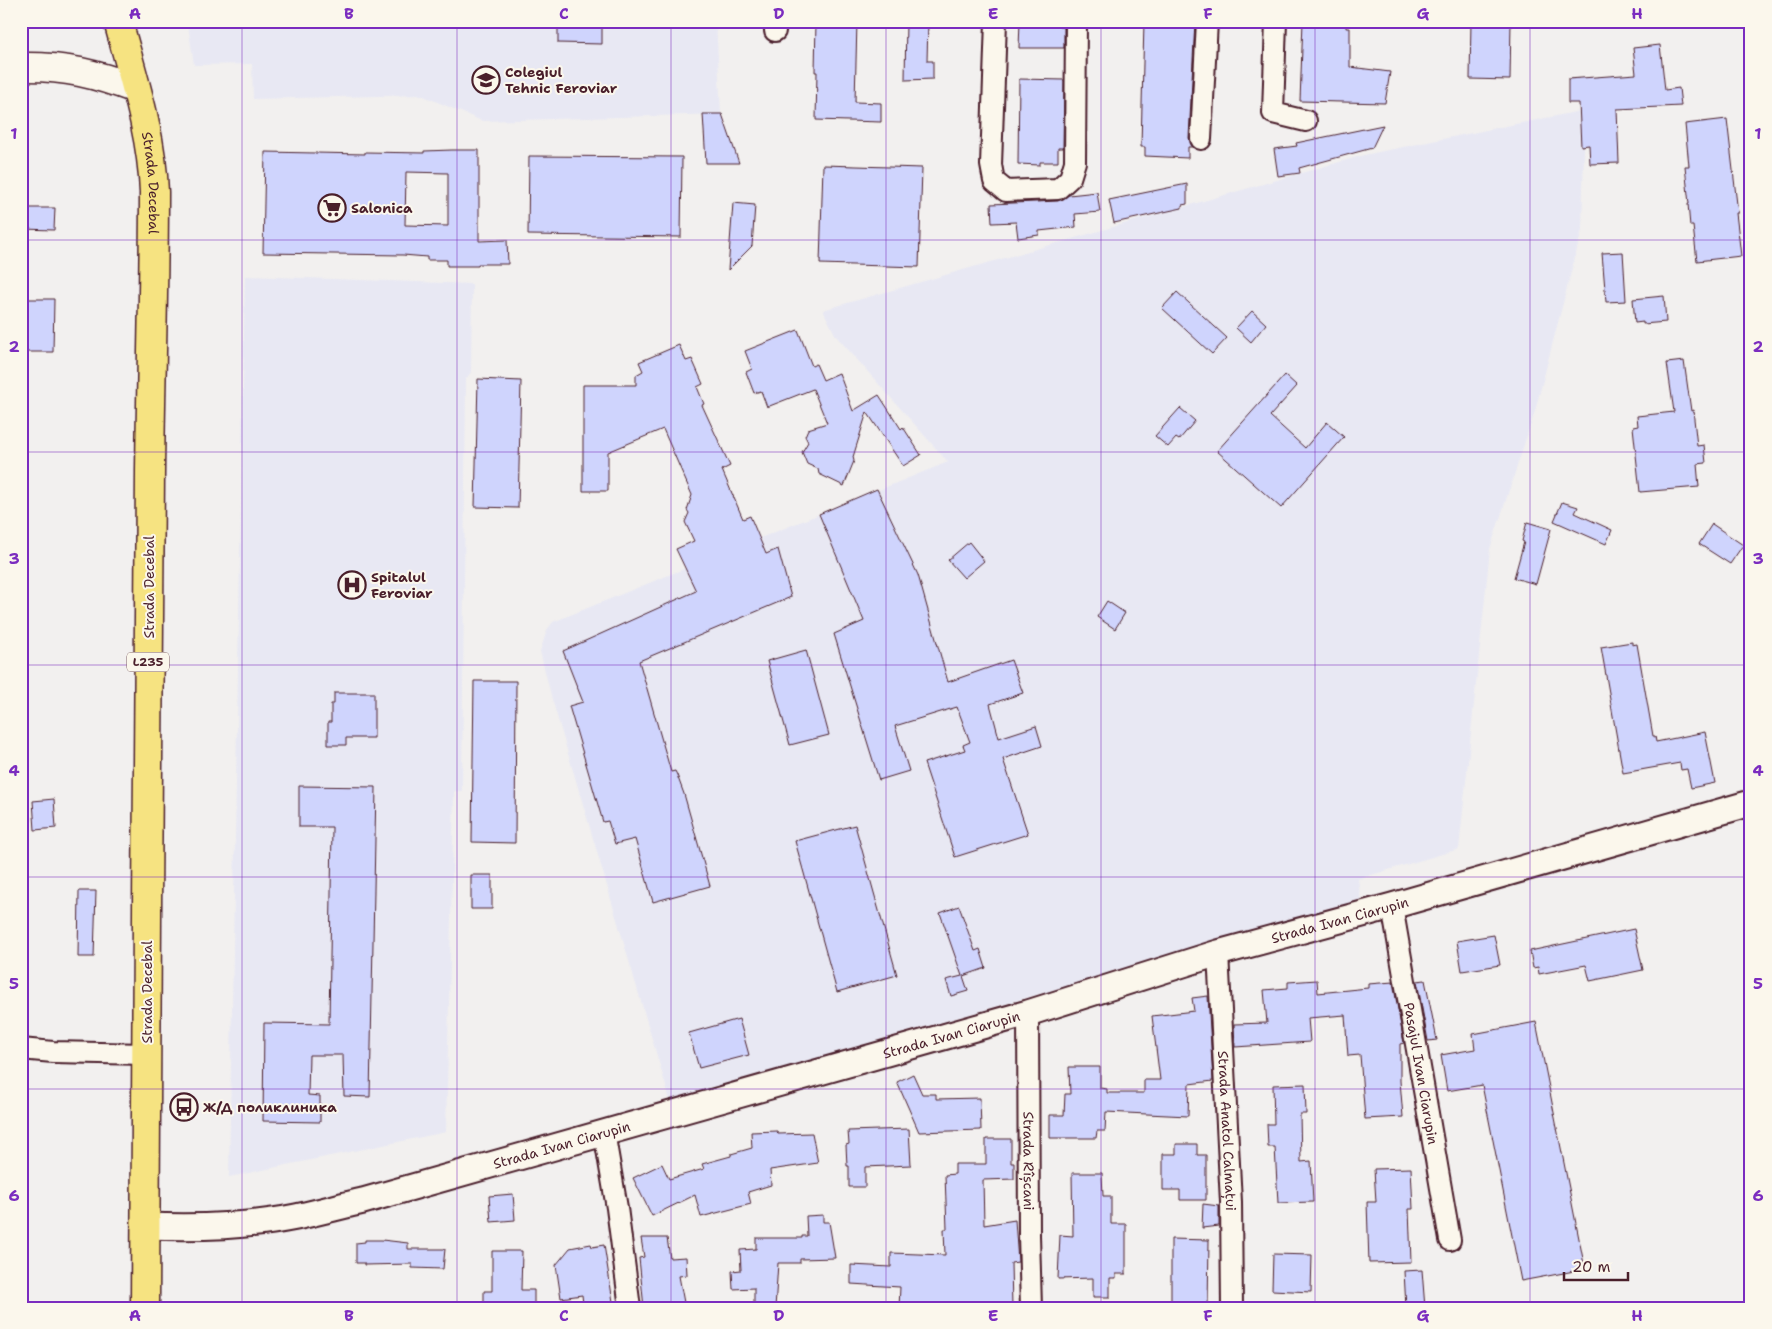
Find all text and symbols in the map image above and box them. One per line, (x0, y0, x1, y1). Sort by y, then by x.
text: A (129, 3, 141, 24)
text: B (344, 3, 354, 24)
text: C (559, 3, 569, 24)
text: D (773, 3, 785, 24)
text: E (988, 3, 998, 24)
text: F (1203, 3, 1213, 24)
text: G (1417, 3, 1430, 24)
text: H (1631, 3, 1643, 24)
place label: Colegiul Tehnic Feroviar (505, 63, 618, 97)
school or university icon: Colegiul Tehnic Feroviar (471, 65, 501, 95)
text: 1 (10, 123, 18, 144)
text: 1 (1754, 123, 1762, 144)
street label: Strada Decebal (138, 130, 163, 235)
supermarket icon: Salonica (317, 193, 347, 223)
place label: Salonica (351, 199, 413, 217)
text: 2 (8, 336, 20, 357)
text: 2 (1752, 336, 1764, 357)
street label: Strada Decebal (140, 535, 158, 638)
text: 3 (8, 548, 20, 569)
text: 3 (1752, 548, 1764, 569)
place label: Spitalul Feroviar (371, 568, 433, 602)
hospital icon: Spitalul Feroviar (337, 570, 367, 600)
road number: L235 (127, 652, 169, 672)
text: 4 (8, 760, 20, 781)
text: 4 (1752, 760, 1764, 781)
street label: Strada Ivan Ciarupin (1269, 893, 1411, 947)
street label: Strada Decebal (138, 940, 156, 1043)
text: 5 (9, 973, 19, 994)
text: 5 (1753, 973, 1763, 994)
street label: Pasajul Ivan Ciarupin (1400, 1001, 1442, 1146)
street label: Strada Ivan Ciarupin (881, 1007, 1022, 1063)
street label: Strada Anatol Calmațui (1214, 1050, 1240, 1211)
bus stop icon: Ж/Д поликлиника (169, 1092, 199, 1122)
place label: Ж/Д поликлиника (203, 1098, 337, 1116)
street label: Strada Rîșcani (1019, 1111, 1038, 1211)
street label: Strada Ivan Ciarupin (491, 1117, 633, 1173)
text: 6 (8, 1185, 20, 1206)
text: 6 (1752, 1185, 1764, 1206)
scale bar (1564, 1249, 1628, 1281)
text: 20 m (1572, 1257, 1611, 1277)
text: A (129, 1305, 141, 1326)
text: B (344, 1305, 354, 1326)
text: C (559, 1305, 569, 1326)
text: D (773, 1305, 785, 1326)
text: E (988, 1305, 998, 1326)
text: F (1203, 1305, 1213, 1326)
text: G (1417, 1305, 1430, 1326)
text: H (1631, 1305, 1643, 1326)

